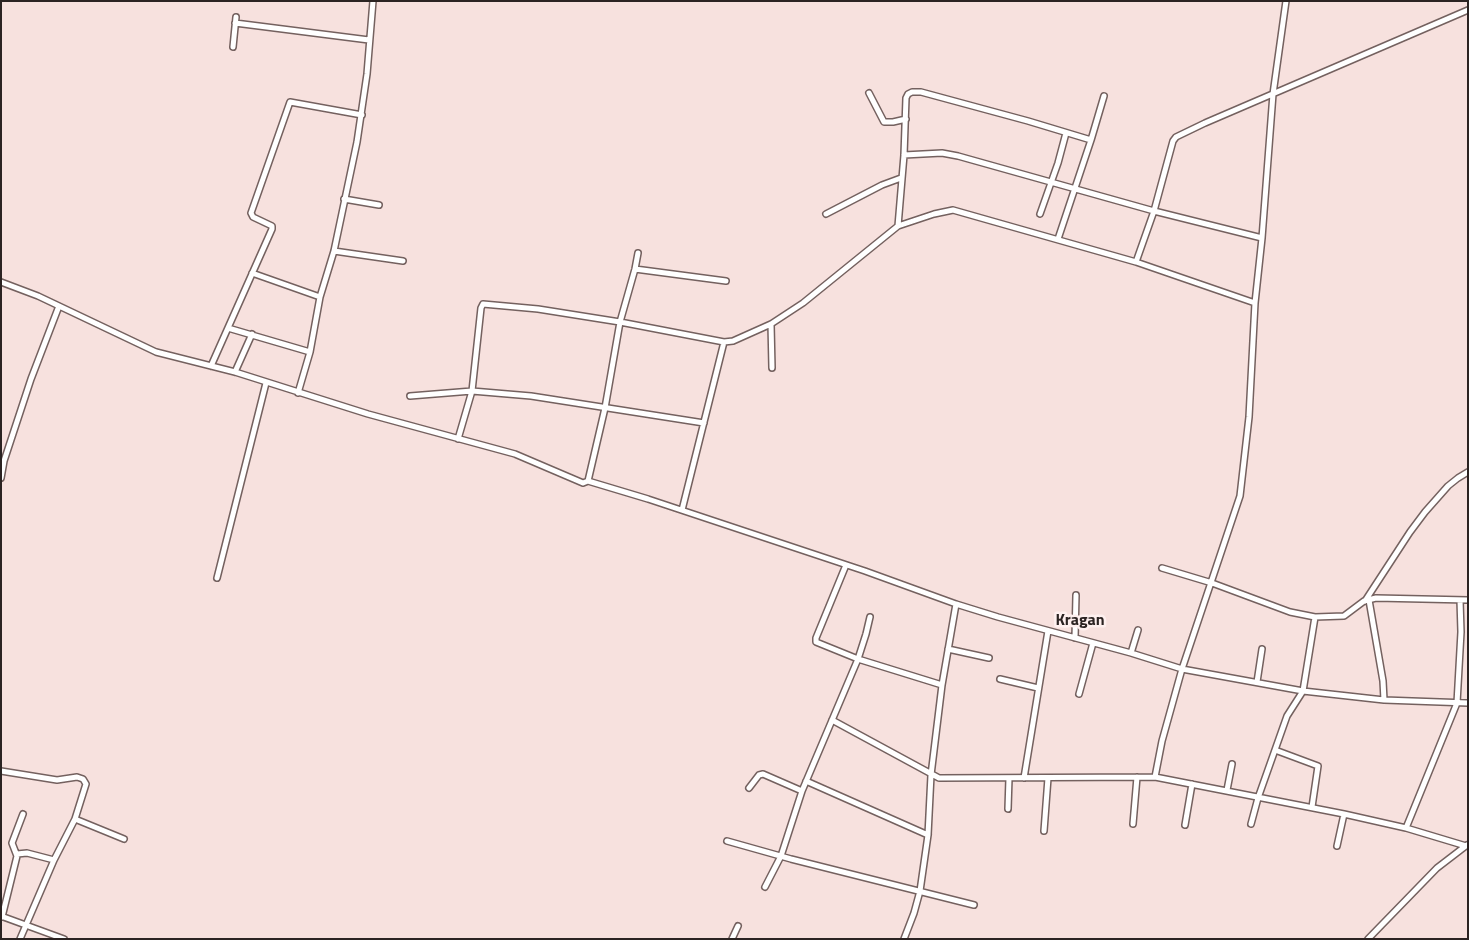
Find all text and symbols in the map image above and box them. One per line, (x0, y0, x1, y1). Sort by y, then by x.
district label: Kragan (1055, 611, 1105, 631)

